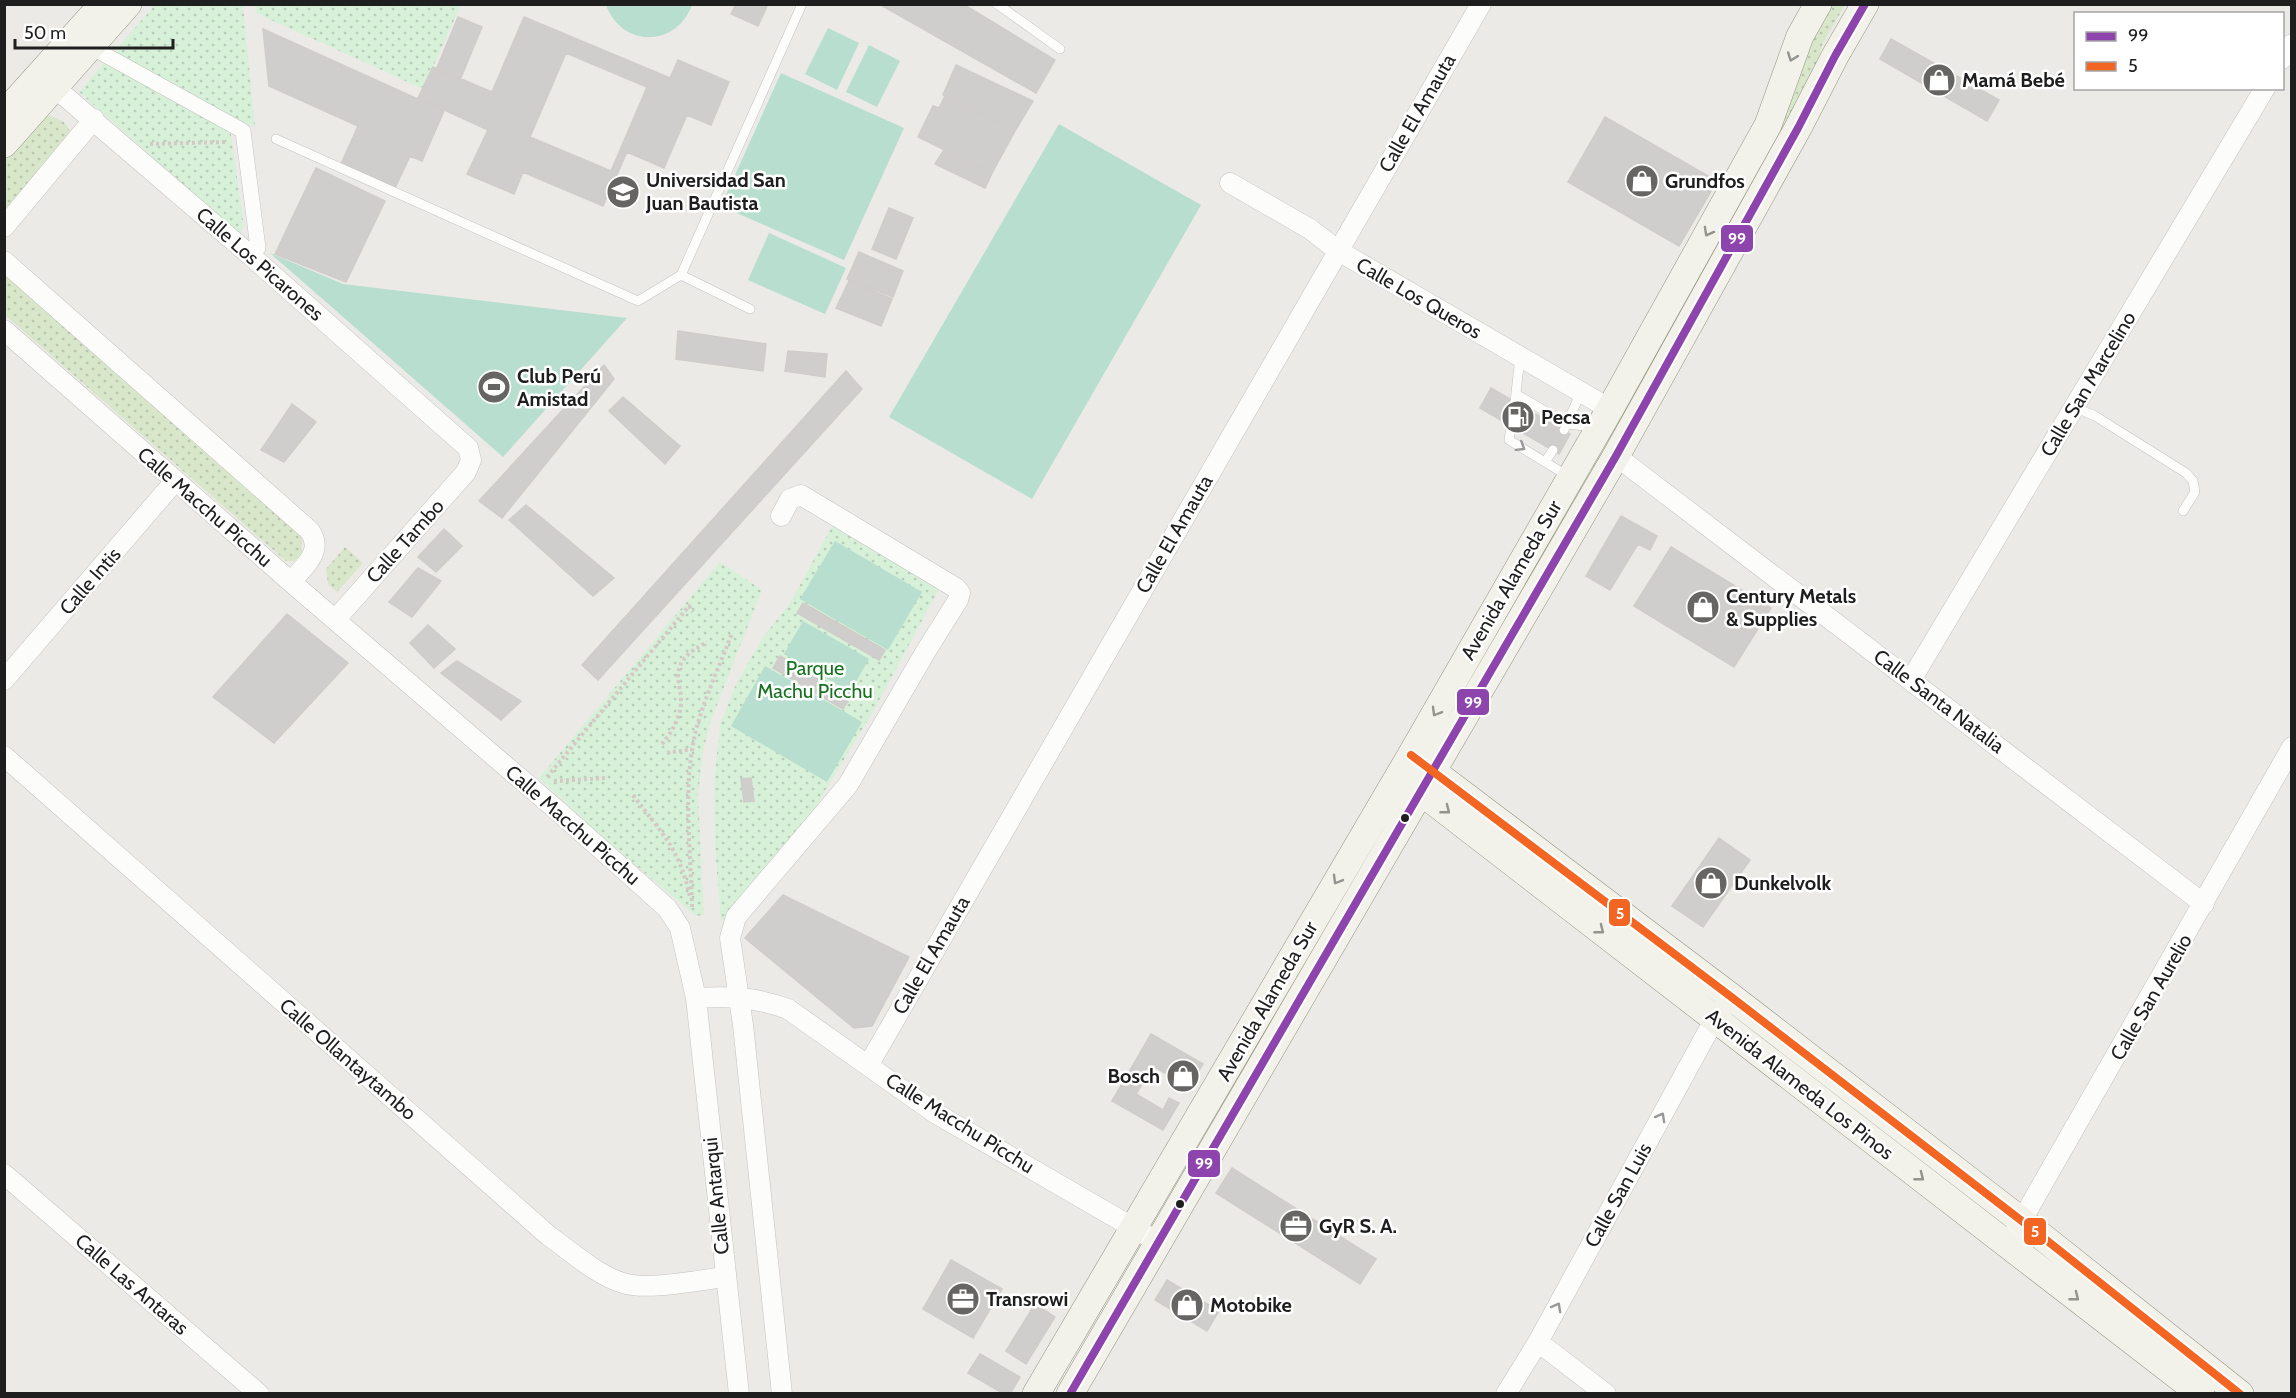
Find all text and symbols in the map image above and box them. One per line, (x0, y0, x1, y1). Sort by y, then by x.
scale bar (15, 12, 172, 50)
legend (2074, 12, 2284, 90)
text: 50 m (24, 22, 66, 44)
text: 99 (2128, 25, 2148, 47)
street label: Calle El Amauta (1373, 49, 1461, 176)
one-way arrow (1787, 51, 1800, 62)
text: 5 (2128, 55, 2138, 77)
shop icon: Mamá Bebé (1921, 62, 1957, 98)
place label: Mamá Bebé (1962, 68, 2065, 92)
shop icon: Grundfos (1624, 163, 1660, 199)
place label: Universidad San Juan Bautista (645, 168, 786, 215)
place label: Grundfos (1665, 169, 1745, 193)
school or university icon: Universidad San Juan Bautista (605, 174, 641, 210)
street label: Calle Los Picarones (192, 202, 328, 326)
line badge: 99 (1720, 224, 1754, 253)
one-way arrow (1704, 226, 1716, 236)
text: 99 (1728, 229, 1746, 248)
street label: Calle Los Queros (1352, 252, 1486, 344)
street label: Calle San Marcelino (2035, 307, 2141, 461)
place label: Club Perú Amistad (517, 364, 601, 411)
sports icon: Club Perú Amistad (476, 369, 512, 405)
fuel station icon: Pecsa (1500, 399, 1536, 435)
place label: Pecsa (1541, 405, 1591, 429)
one-way arrow (1514, 440, 1525, 451)
street label: Calle Macchu Picchu (133, 442, 277, 572)
street label: Calle El Amauta (1130, 470, 1218, 597)
street label: Calle Tambo (361, 494, 449, 588)
street label: Avenida Alameda Sur (1456, 495, 1567, 664)
street label: Calle Intis (54, 542, 126, 620)
place label: Century Metals & Supplies (1726, 584, 1856, 631)
shop icon: Century Metals & Supplies (1685, 589, 1721, 625)
street label: Calle Santa Natalia (1869, 644, 2009, 758)
park label: Parque Machu Picchu (757, 656, 873, 703)
line badge: 99 (1456, 688, 1490, 716)
text: 99 (1464, 693, 1482, 712)
one-way arrow (1431, 706, 1443, 716)
street label: Calle Macchu Picchu (501, 760, 645, 890)
one-way arrow (1439, 803, 1450, 814)
unlabelled marker (1399, 812, 1411, 824)
shop icon: Dunkelvolk (1693, 865, 1729, 901)
place label: Dunkelvolk (1734, 871, 1832, 895)
one-way arrow (1333, 874, 1345, 885)
street label: Calle El Amauta (887, 891, 975, 1018)
line badge: 5 (1608, 898, 1631, 927)
text: 5 (1616, 904, 1624, 923)
street label: Avenida Alameda Sur (1212, 916, 1323, 1085)
one-way arrow (1593, 922, 1604, 933)
street label: Calle San Aurelio (2105, 930, 2197, 1064)
street label: Calle Ollantaytambo (275, 993, 421, 1125)
street label: Avenida Alameda Los Pinos (1701, 1003, 1899, 1165)
shop icon: Bosch (1165, 1058, 1201, 1094)
place label: Bosch (1108, 1064, 1160, 1088)
street label: Calle Macchu Picchu (881, 1068, 1039, 1178)
one-way arrow (1654, 1113, 1665, 1123)
street label: Calle Antarqui (698, 1136, 734, 1256)
street label: Calle San Luis (1579, 1139, 1657, 1251)
line badge: 99 (1187, 1149, 1221, 1178)
text: 99 (1195, 1154, 1213, 1173)
one-way arrow (1914, 1170, 1925, 1181)
unlabelled marker (1174, 1198, 1186, 1210)
office icon: GyR S. A. (1278, 1208, 1314, 1244)
place label: GyR S. A. (1319, 1214, 1397, 1238)
line badge: 5 (2023, 1217, 2047, 1246)
text: 5 (2031, 1222, 2039, 1241)
street label: Calle Las Antaras (70, 1228, 194, 1340)
office icon: Transrowi (945, 1281, 981, 1317)
place label: Transrowi (986, 1287, 1068, 1311)
shop icon: Motobike (1169, 1287, 1205, 1323)
one-way arrow (2068, 1289, 2079, 1300)
place label: Motobike (1210, 1293, 1292, 1317)
one-way arrow (1550, 1302, 1561, 1313)

